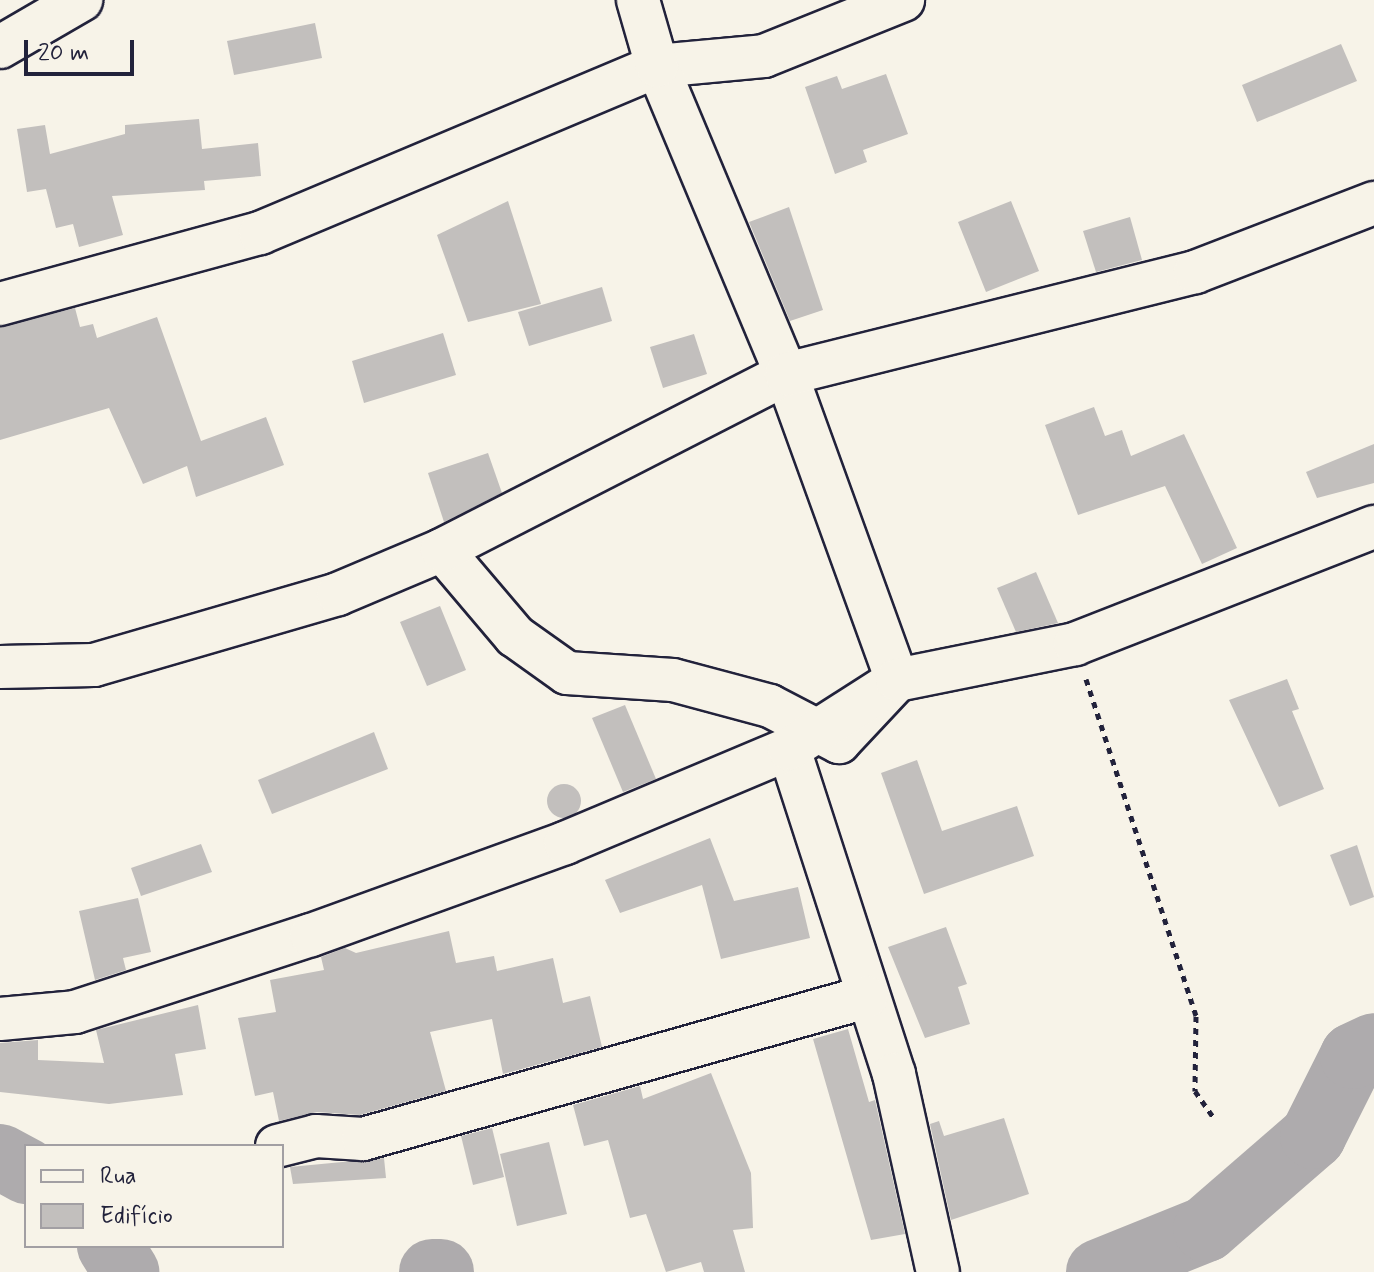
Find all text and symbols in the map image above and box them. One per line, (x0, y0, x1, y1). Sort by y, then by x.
scale bar (28, 24, 138, 74)
text: 20 m (38, 38, 89, 69)
legend (24, 1144, 284, 1248)
text: Rua (100, 1161, 137, 1192)
text: Edifício (100, 1201, 173, 1232)

